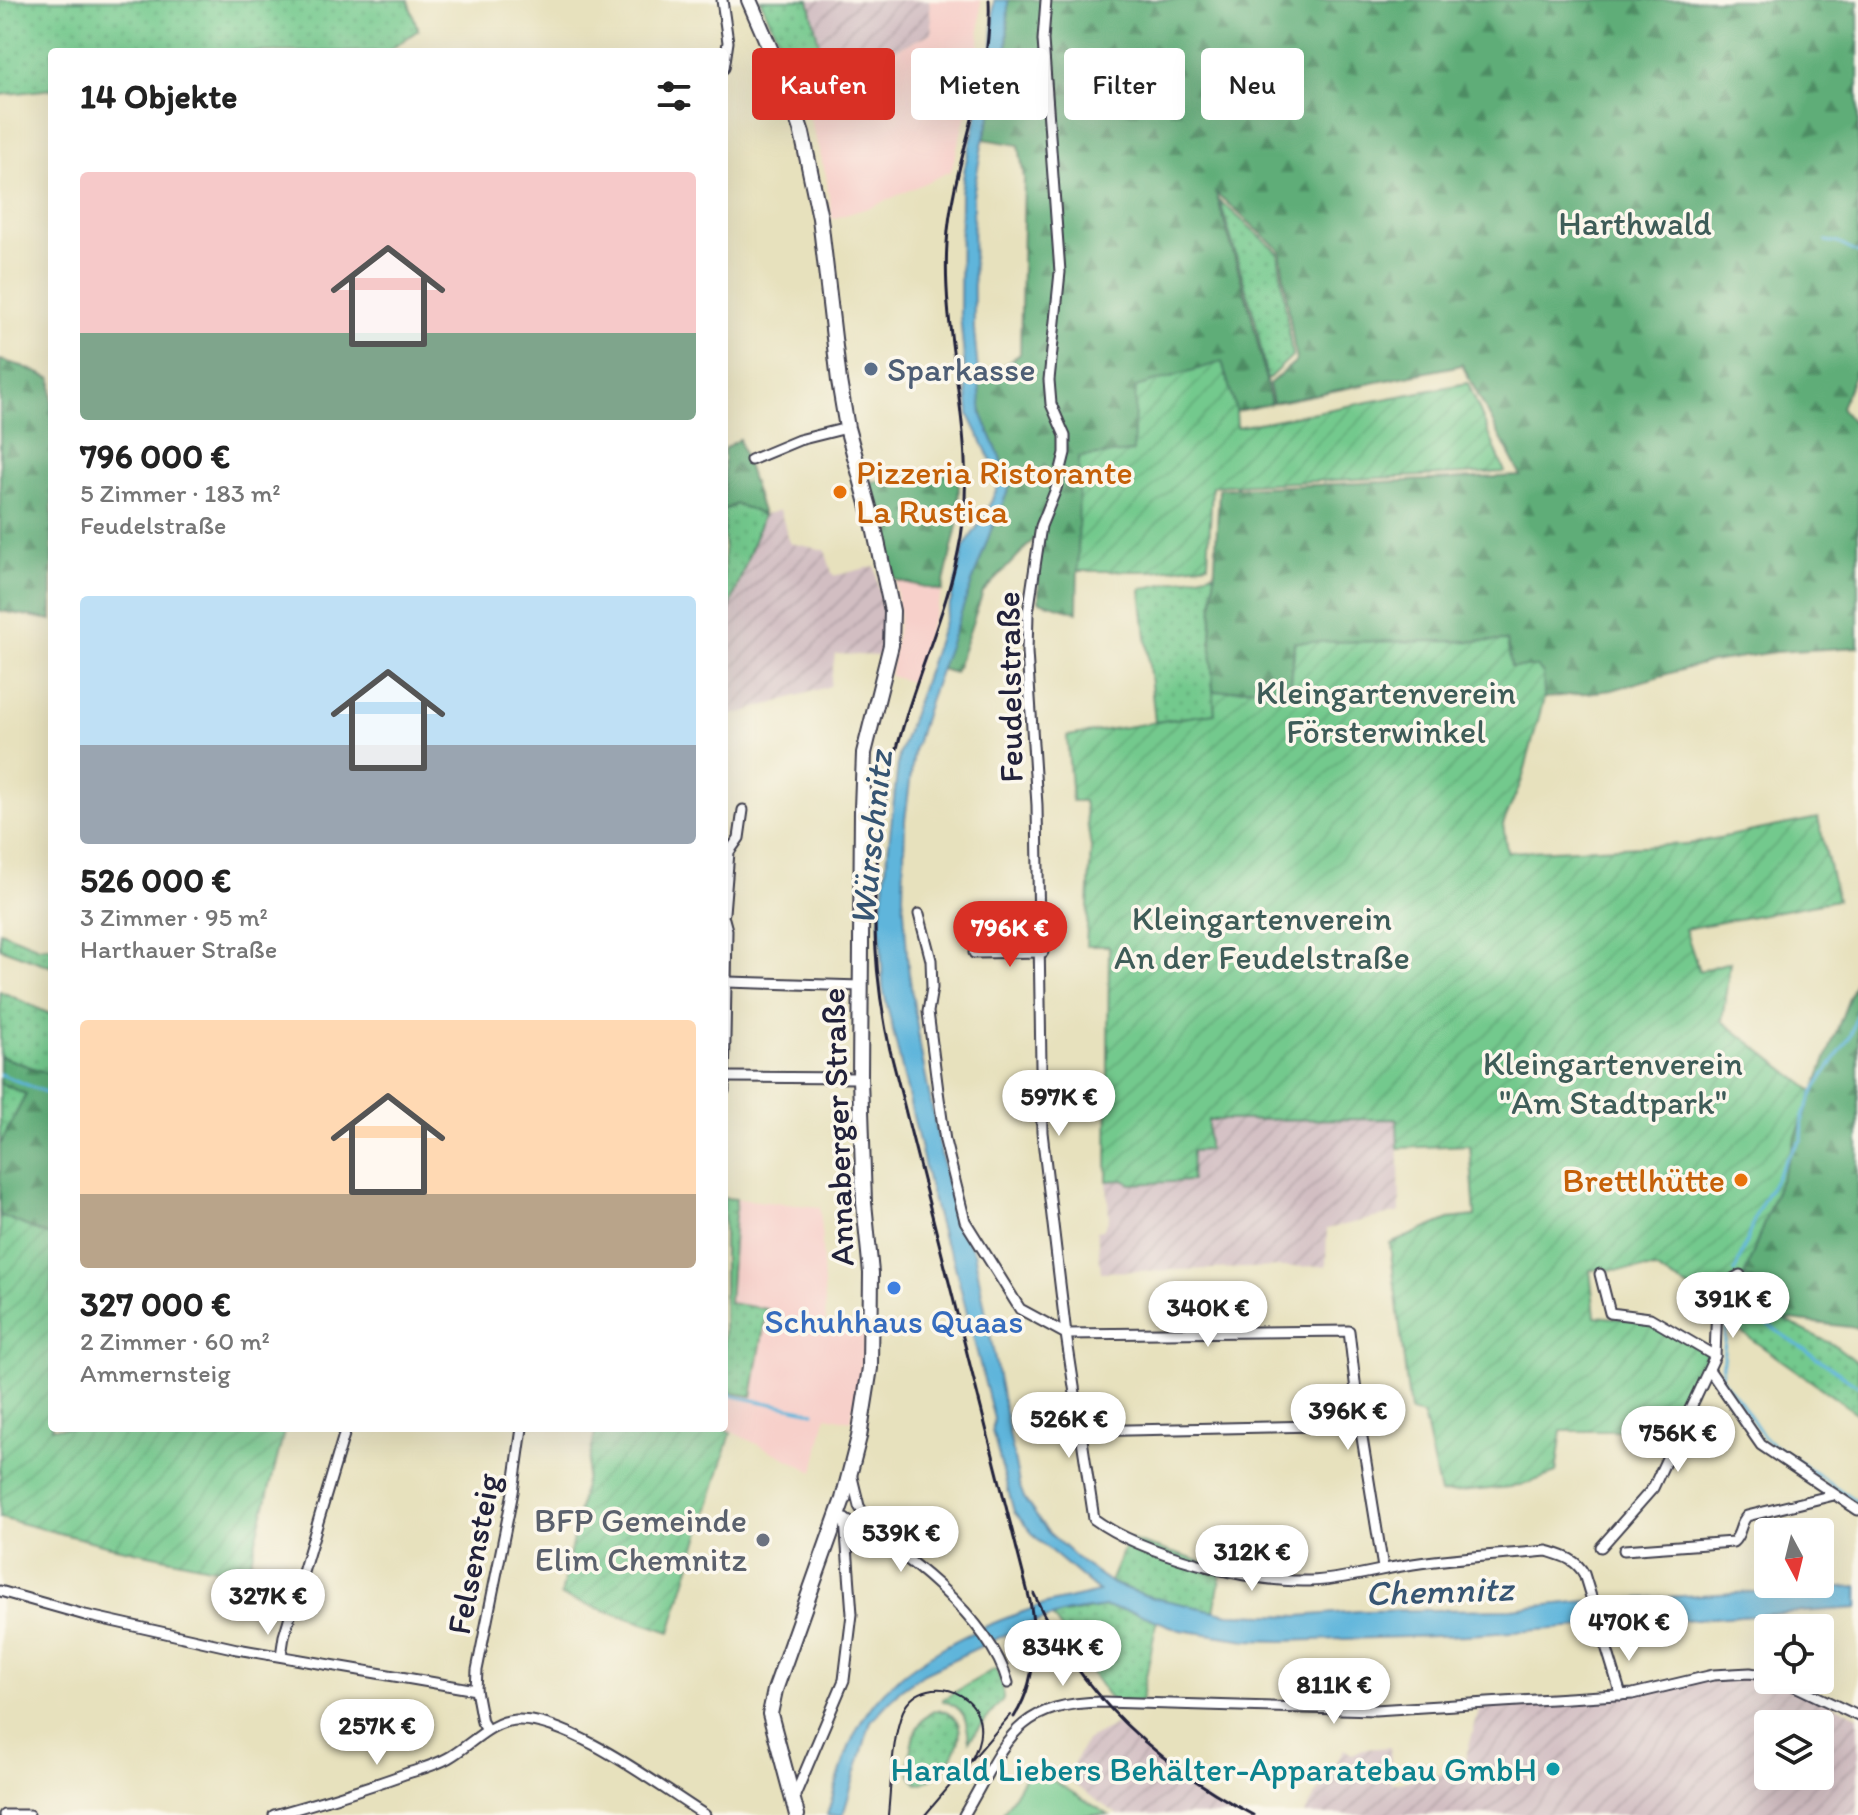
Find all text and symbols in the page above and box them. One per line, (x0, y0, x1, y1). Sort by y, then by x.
chip: Kaufen (752, 48, 895, 120)
chip: Mieten (911, 48, 1048, 120)
chip: Filter (1064, 48, 1185, 120)
chip: Neu (1201, 48, 1304, 120)
icon: filters (652, 74, 696, 118)
text: 14 Objekte (80, 76, 237, 117)
park label: Harthwald (1558, 203, 1712, 244)
icon: home (316, 224, 460, 368)
place label: Sparkasse (887, 349, 1036, 390)
marker: Sparkasse (862, 360, 880, 378)
text: 796 000 € (80, 436, 230, 477)
place label: Pizzeria Ristorante La Rustica (856, 452, 1133, 532)
text: 5 Zimmer · 183 m² (80, 477, 281, 509)
marker: Pizzeria Ristorante La Rustica (831, 483, 849, 501)
text: Feudelstraße (80, 509, 226, 541)
street label: Feudelstraße (987, 591, 1032, 783)
icon: home (316, 648, 460, 792)
park label: Kleingartenverein Försterwinkel (1256, 672, 1516, 752)
water label: Würschnitz (840, 746, 901, 928)
text: 526 000 € (80, 860, 231, 901)
park label: Kleingartenverein An der Feudelstraße (1114, 898, 1410, 978)
text: 3 Zimmer · 95 m² (80, 901, 268, 933)
pin: 796K € (945, 901, 1075, 969)
text: 796K € (971, 911, 1049, 943)
text: Harthauer Straße (80, 933, 277, 965)
street label: Annaberger Straße (812, 987, 863, 1267)
park label: Kleingartenverein "Am Stadtpark" (1483, 1043, 1743, 1123)
pin: 597K € (994, 1070, 1124, 1138)
icon: home (316, 1072, 460, 1216)
text: 597K € (1020, 1080, 1098, 1112)
place label: Brettlhütte (1562, 1160, 1725, 1201)
marker: Brettlhütte (1732, 1171, 1750, 1189)
pin: 391K € (1668, 1272, 1798, 1340)
marker: Schuhhaus Quaas (885, 1279, 903, 1297)
pin: 340K € (1143, 1281, 1273, 1349)
text: 391K € (1694, 1282, 1772, 1314)
text: 327 000 € (80, 1284, 231, 1325)
text: 340K € (1166, 1291, 1250, 1323)
place label: Schuhhaus Quaas (764, 1301, 1024, 1342)
text: 2 Zimmer · 60 m² (80, 1325, 270, 1357)
text: Ammernsteig (80, 1357, 231, 1389)
pin: 396K € (1283, 1384, 1413, 1452)
pin: 526K € (1004, 1392, 1134, 1460)
text: 396K € (1309, 1394, 1387, 1426)
text: 526K € (1030, 1402, 1108, 1434)
pin: 756K € (1613, 1406, 1743, 1474)
text: 756K € (1639, 1416, 1717, 1448)
street label: Felsensteig (438, 1470, 509, 1638)
place label: BFP Gemeinde Elim Chemnitz (534, 1500, 747, 1580)
pin: 539K € (836, 1506, 966, 1574)
text: 539K € (862, 1516, 940, 1548)
north arrow (1754, 1518, 1834, 1598)
map controls (1754, 1518, 1834, 1790)
pin: 312K € (1187, 1525, 1317, 1593)
marker: BFP Gemeinde Elim Chemnitz (754, 1531, 772, 1549)
text: 312K € (1213, 1535, 1291, 1567)
water label: Chemnitz (1364, 1566, 1516, 1615)
pin: 327K € (203, 1569, 333, 1637)
text: 327K € (229, 1579, 307, 1611)
pin: 470K € (1564, 1595, 1694, 1663)
text: 470K € (1588, 1605, 1670, 1637)
button: locate (1754, 1614, 1834, 1694)
pin: 834K € (998, 1620, 1128, 1688)
text: 834K € (1022, 1630, 1104, 1662)
pin: 811K € (1269, 1658, 1399, 1726)
text: 811K € (1296, 1668, 1372, 1700)
pin: 257K € (312, 1699, 442, 1767)
text: 257K € (338, 1709, 416, 1741)
button: layers (1754, 1710, 1834, 1790)
place label: Harald Liebers Behälter-Apparatebau GmbH (890, 1749, 1537, 1790)
marker: Harald Liebers Behälter-Apparatebau GmbH (1544, 1760, 1562, 1778)

